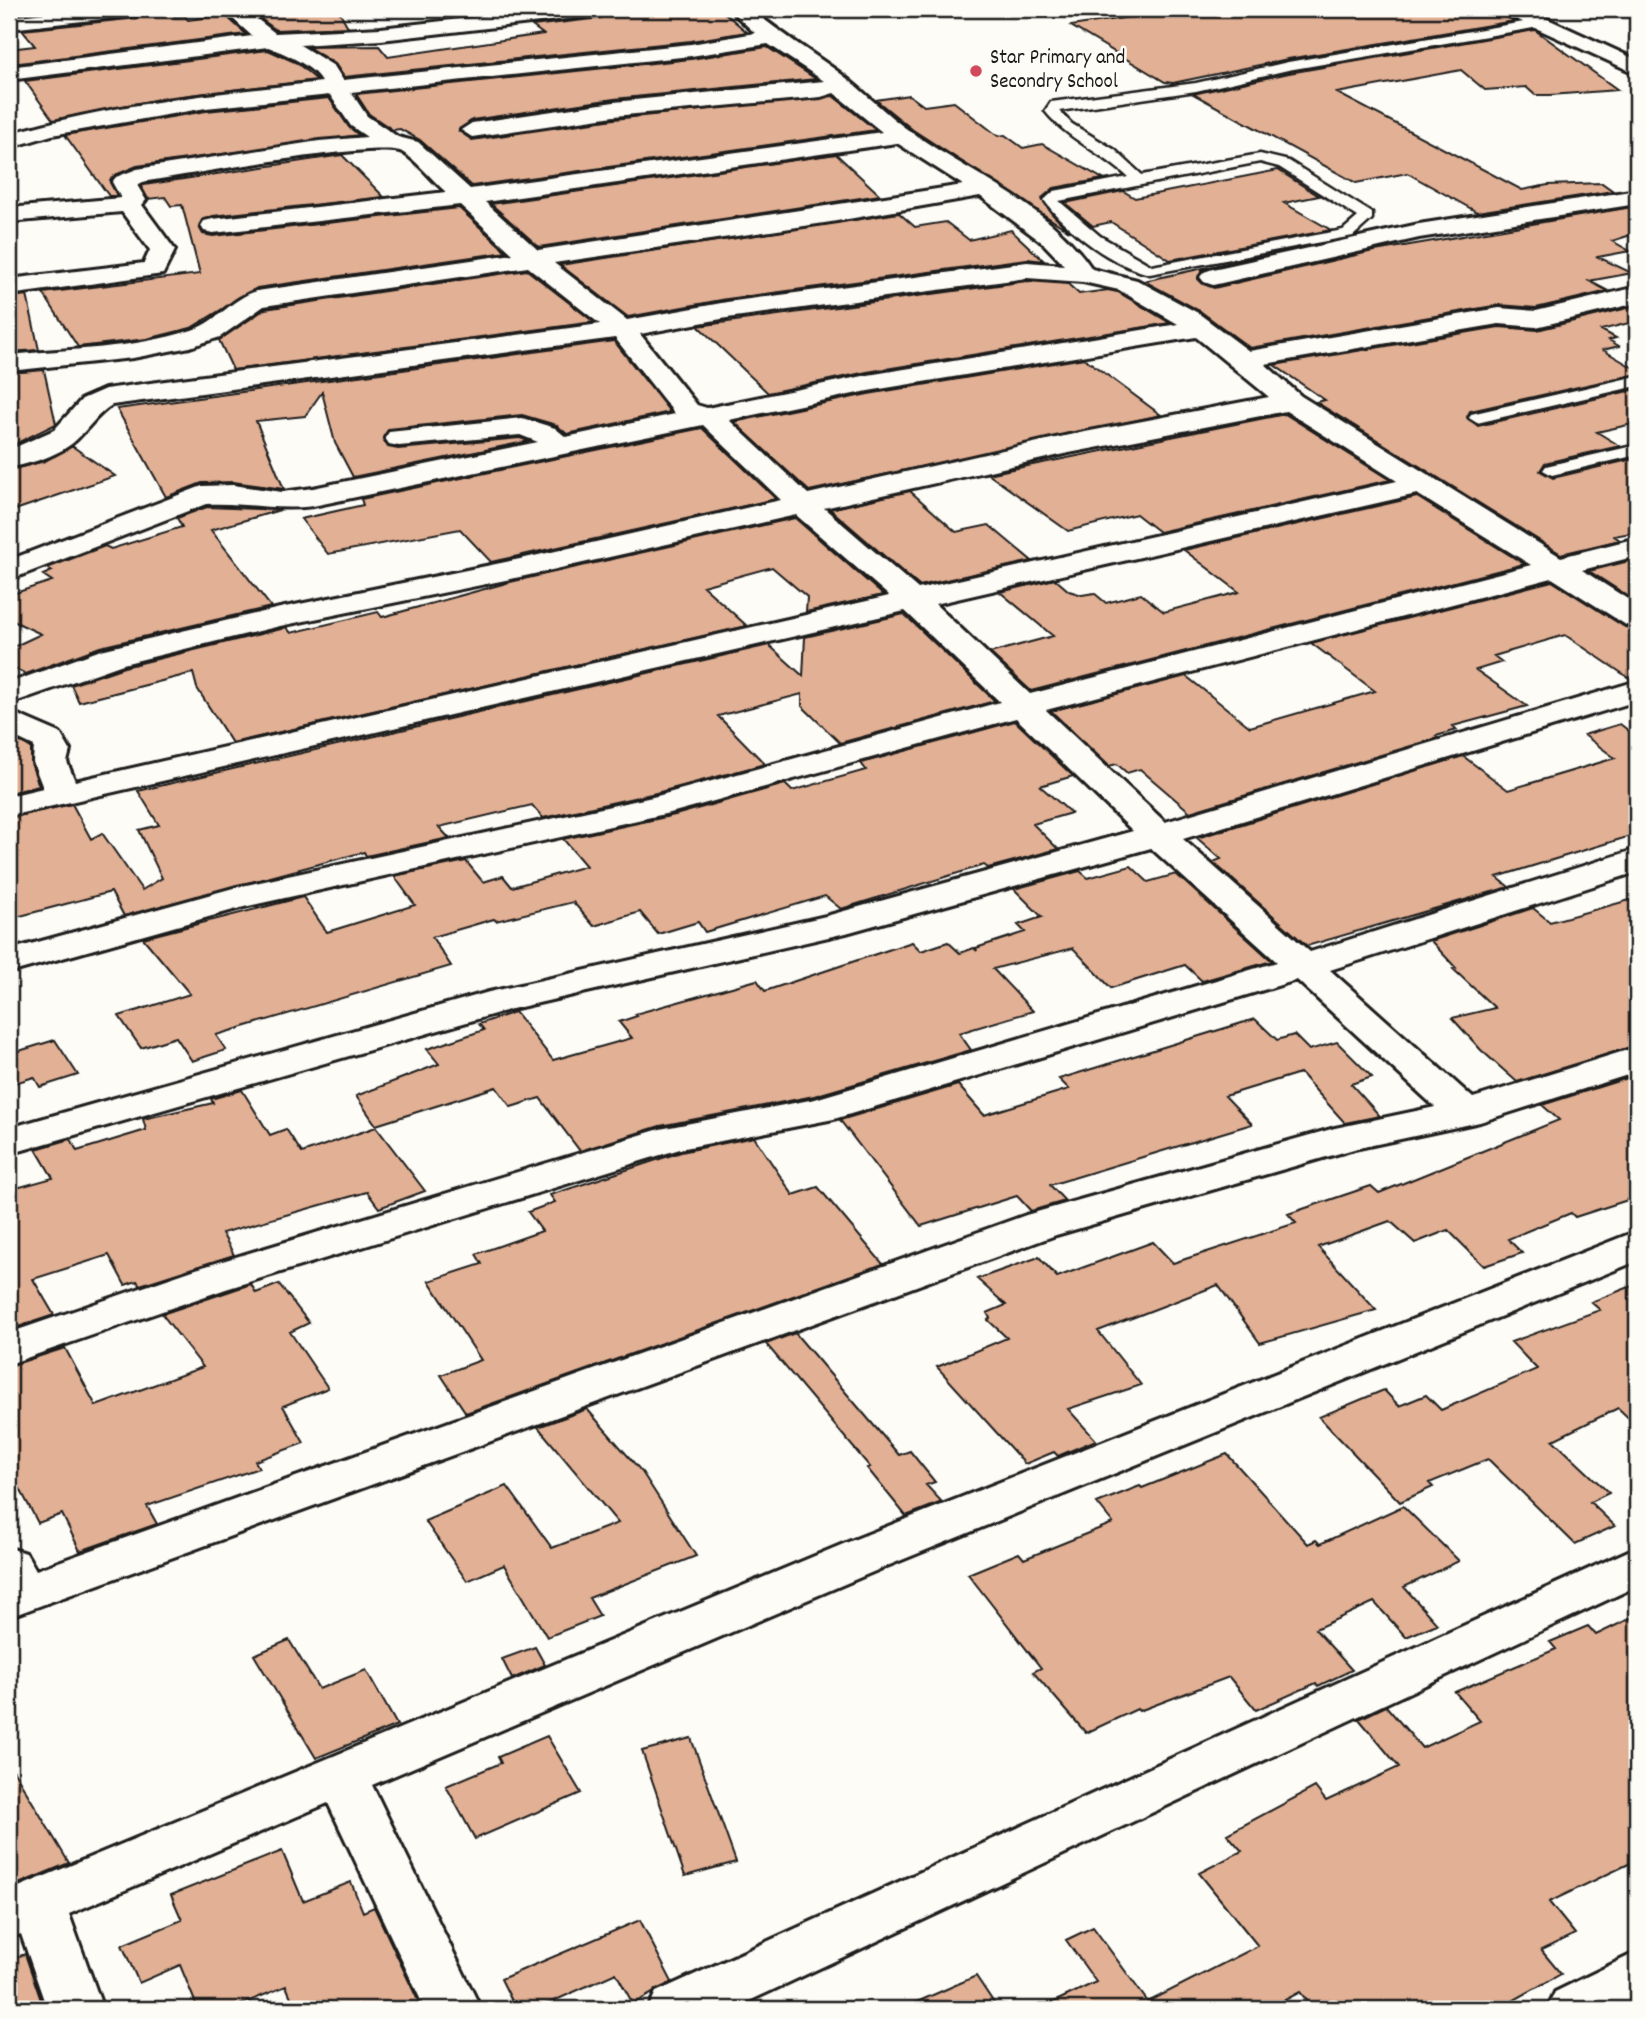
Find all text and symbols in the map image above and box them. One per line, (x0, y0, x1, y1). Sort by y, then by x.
place label: Star Primary and Secondry School (990, 44, 1125, 98)
marker: Star Primary and Secondry School (968, 63, 984, 79)

